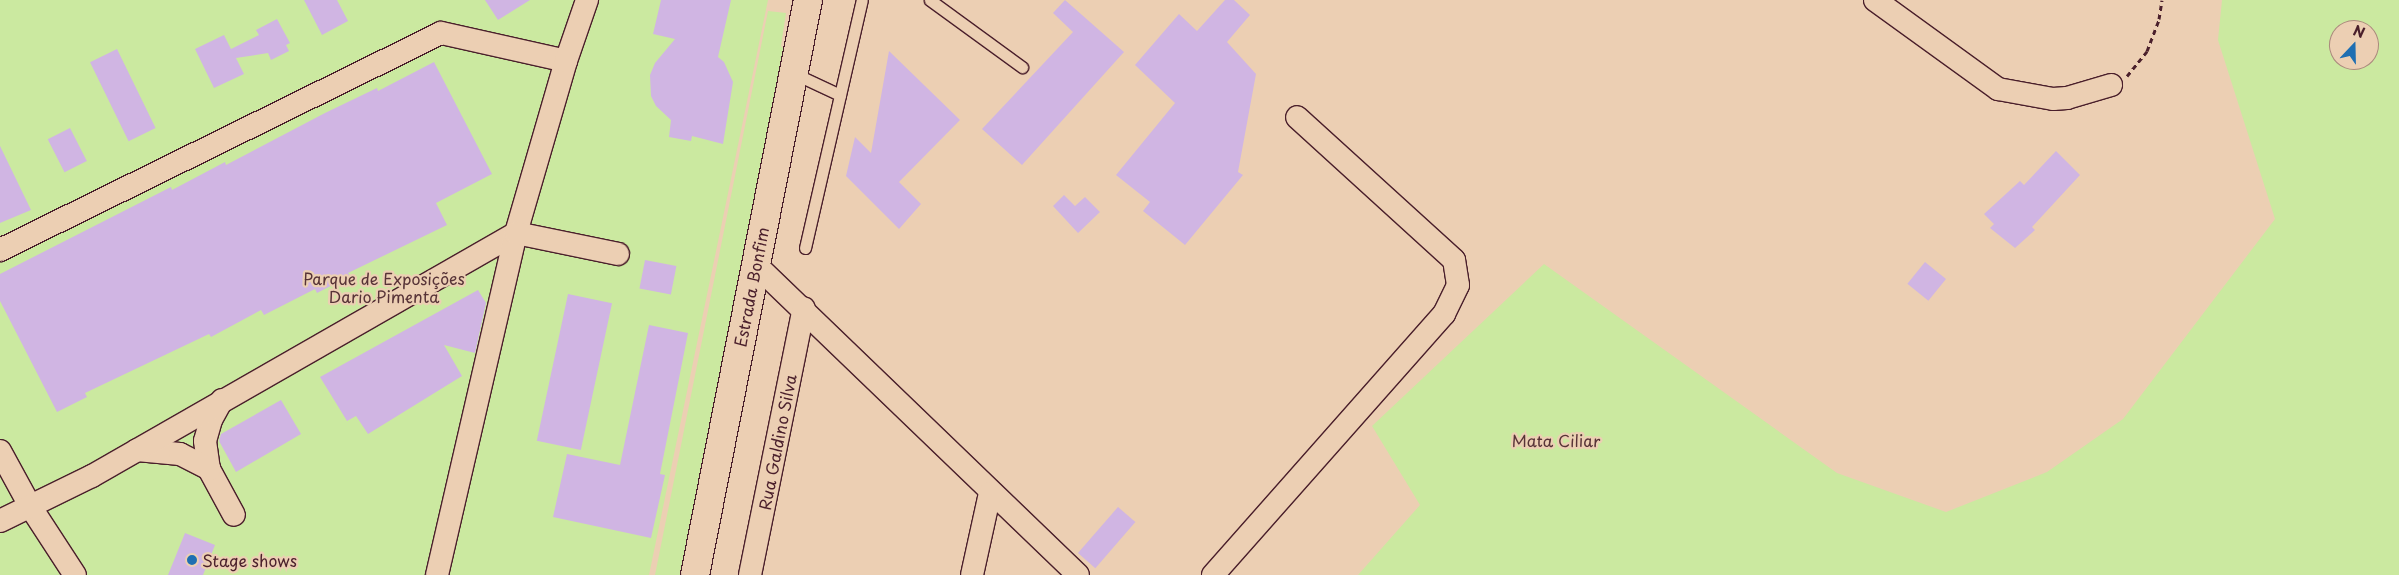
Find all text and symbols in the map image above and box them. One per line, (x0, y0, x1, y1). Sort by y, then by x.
north arrow (2329, 20, 2379, 70)
text: N (2350, 20, 2368, 43)
street label: Estrada Bonfim (730, 226, 772, 348)
park label: Parque de Exposições Dario Pimenta (302, 268, 466, 306)
street label: Rua Galdino Silva (754, 372, 800, 512)
park label: Mata Ciliar (1512, 430, 1600, 450)
place label: Stage shows (202, 550, 297, 570)
marker: Stage shows (186, 554, 198, 566)

